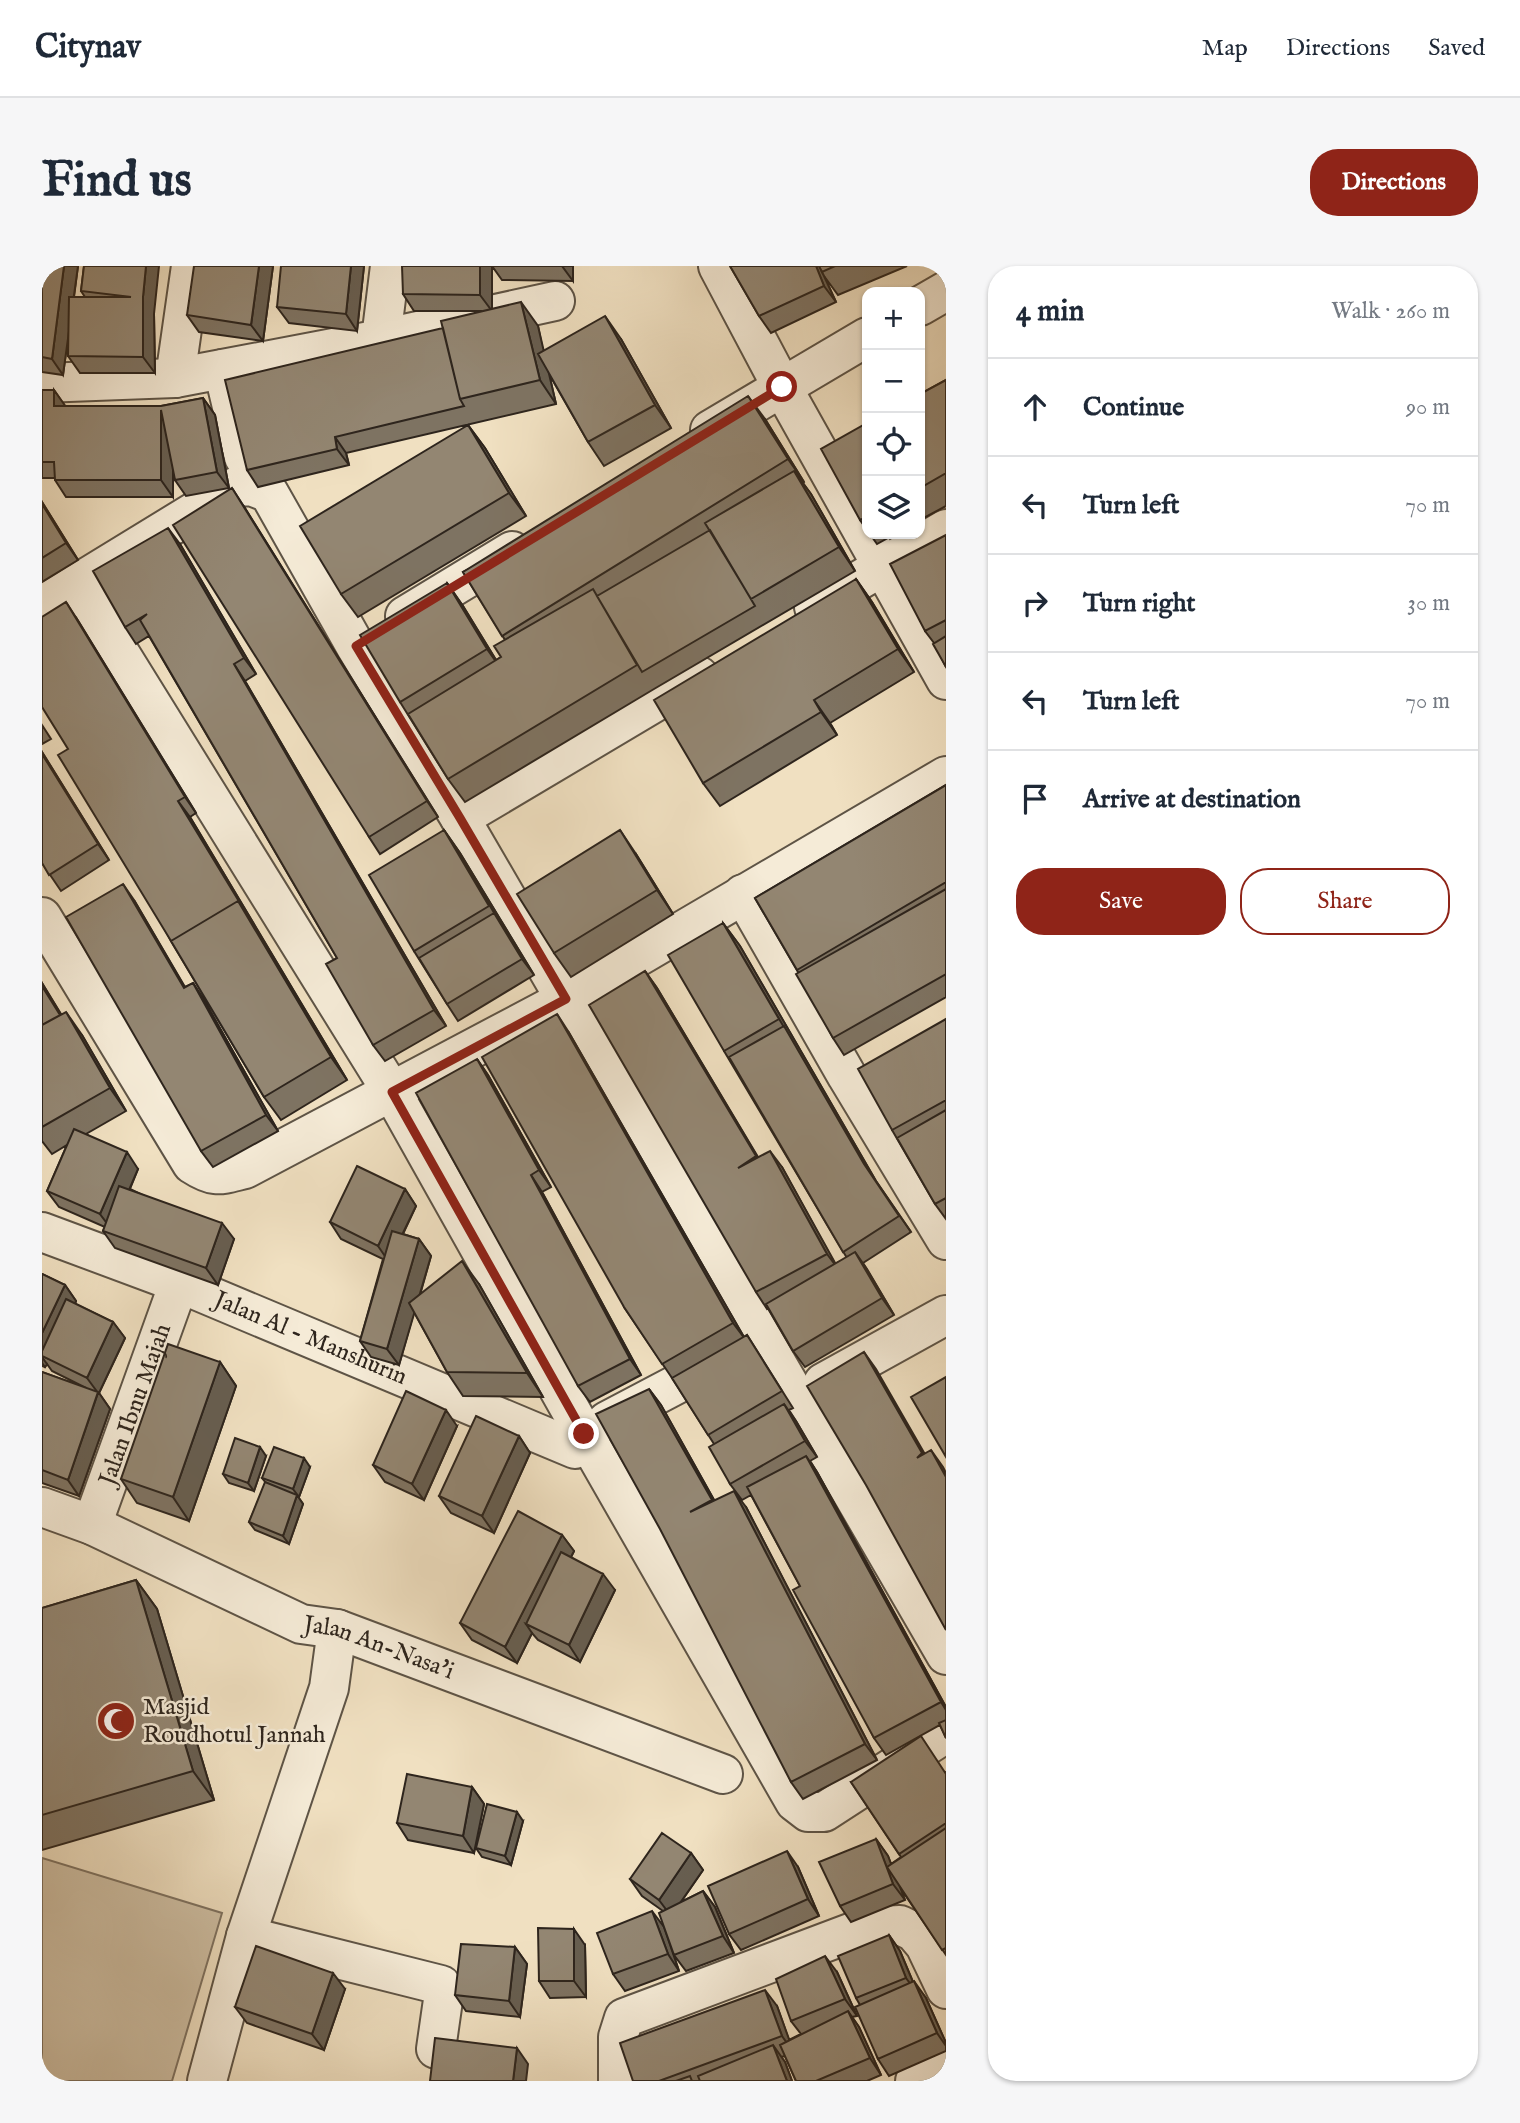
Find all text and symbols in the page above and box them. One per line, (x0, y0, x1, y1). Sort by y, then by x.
text: Citynav (35, 27, 141, 69)
text: Map (1202, 33, 1248, 64)
text: Directions (1286, 33, 1390, 64)
text: Saved (1428, 33, 1485, 64)
button: Directions (1310, 149, 1478, 216)
text: Find us (42, 151, 192, 213)
map controls (862, 287, 925, 539)
button: + (862, 287, 925, 350)
text: 4 min (1016, 293, 1084, 331)
text: Walk · 260 m (1331, 297, 1450, 326)
button: − (862, 350, 925, 413)
route start (766, 371, 797, 402)
icon: ahead (1016, 388, 1054, 426)
text: Continue (1083, 391, 1184, 424)
text: 90 m (1406, 393, 1450, 422)
button: locate (862, 413, 925, 476)
button: layers (862, 476, 925, 539)
icon: left (1016, 486, 1054, 524)
text: Turn left (1083, 489, 1180, 522)
text: 70 m (1405, 491, 1450, 520)
icon: right (1016, 584, 1054, 622)
text: Turn right (1083, 587, 1196, 620)
text: 30 m (1407, 589, 1450, 618)
icon: left (1016, 682, 1054, 720)
text: Turn left (1083, 685, 1180, 718)
text: 70 m (1405, 687, 1450, 716)
icon: arrive (1016, 780, 1054, 818)
text: Arrive at destination (1083, 783, 1301, 816)
button: Save (1016, 868, 1226, 935)
button: Share (1240, 868, 1450, 935)
street label: Jalan Al - Manshurin (207, 1283, 412, 1392)
street label: Jalan Ibnu Majah (91, 1319, 179, 1492)
route end (568, 1418, 599, 1449)
street label: Jalan An-Nasa'i (299, 1609, 458, 1687)
place label: Masjid Roudhotul Jannah (143, 1692, 326, 1751)
mosque icon: Masjid Roudhotul Jannah (95, 1700, 137, 1742)

